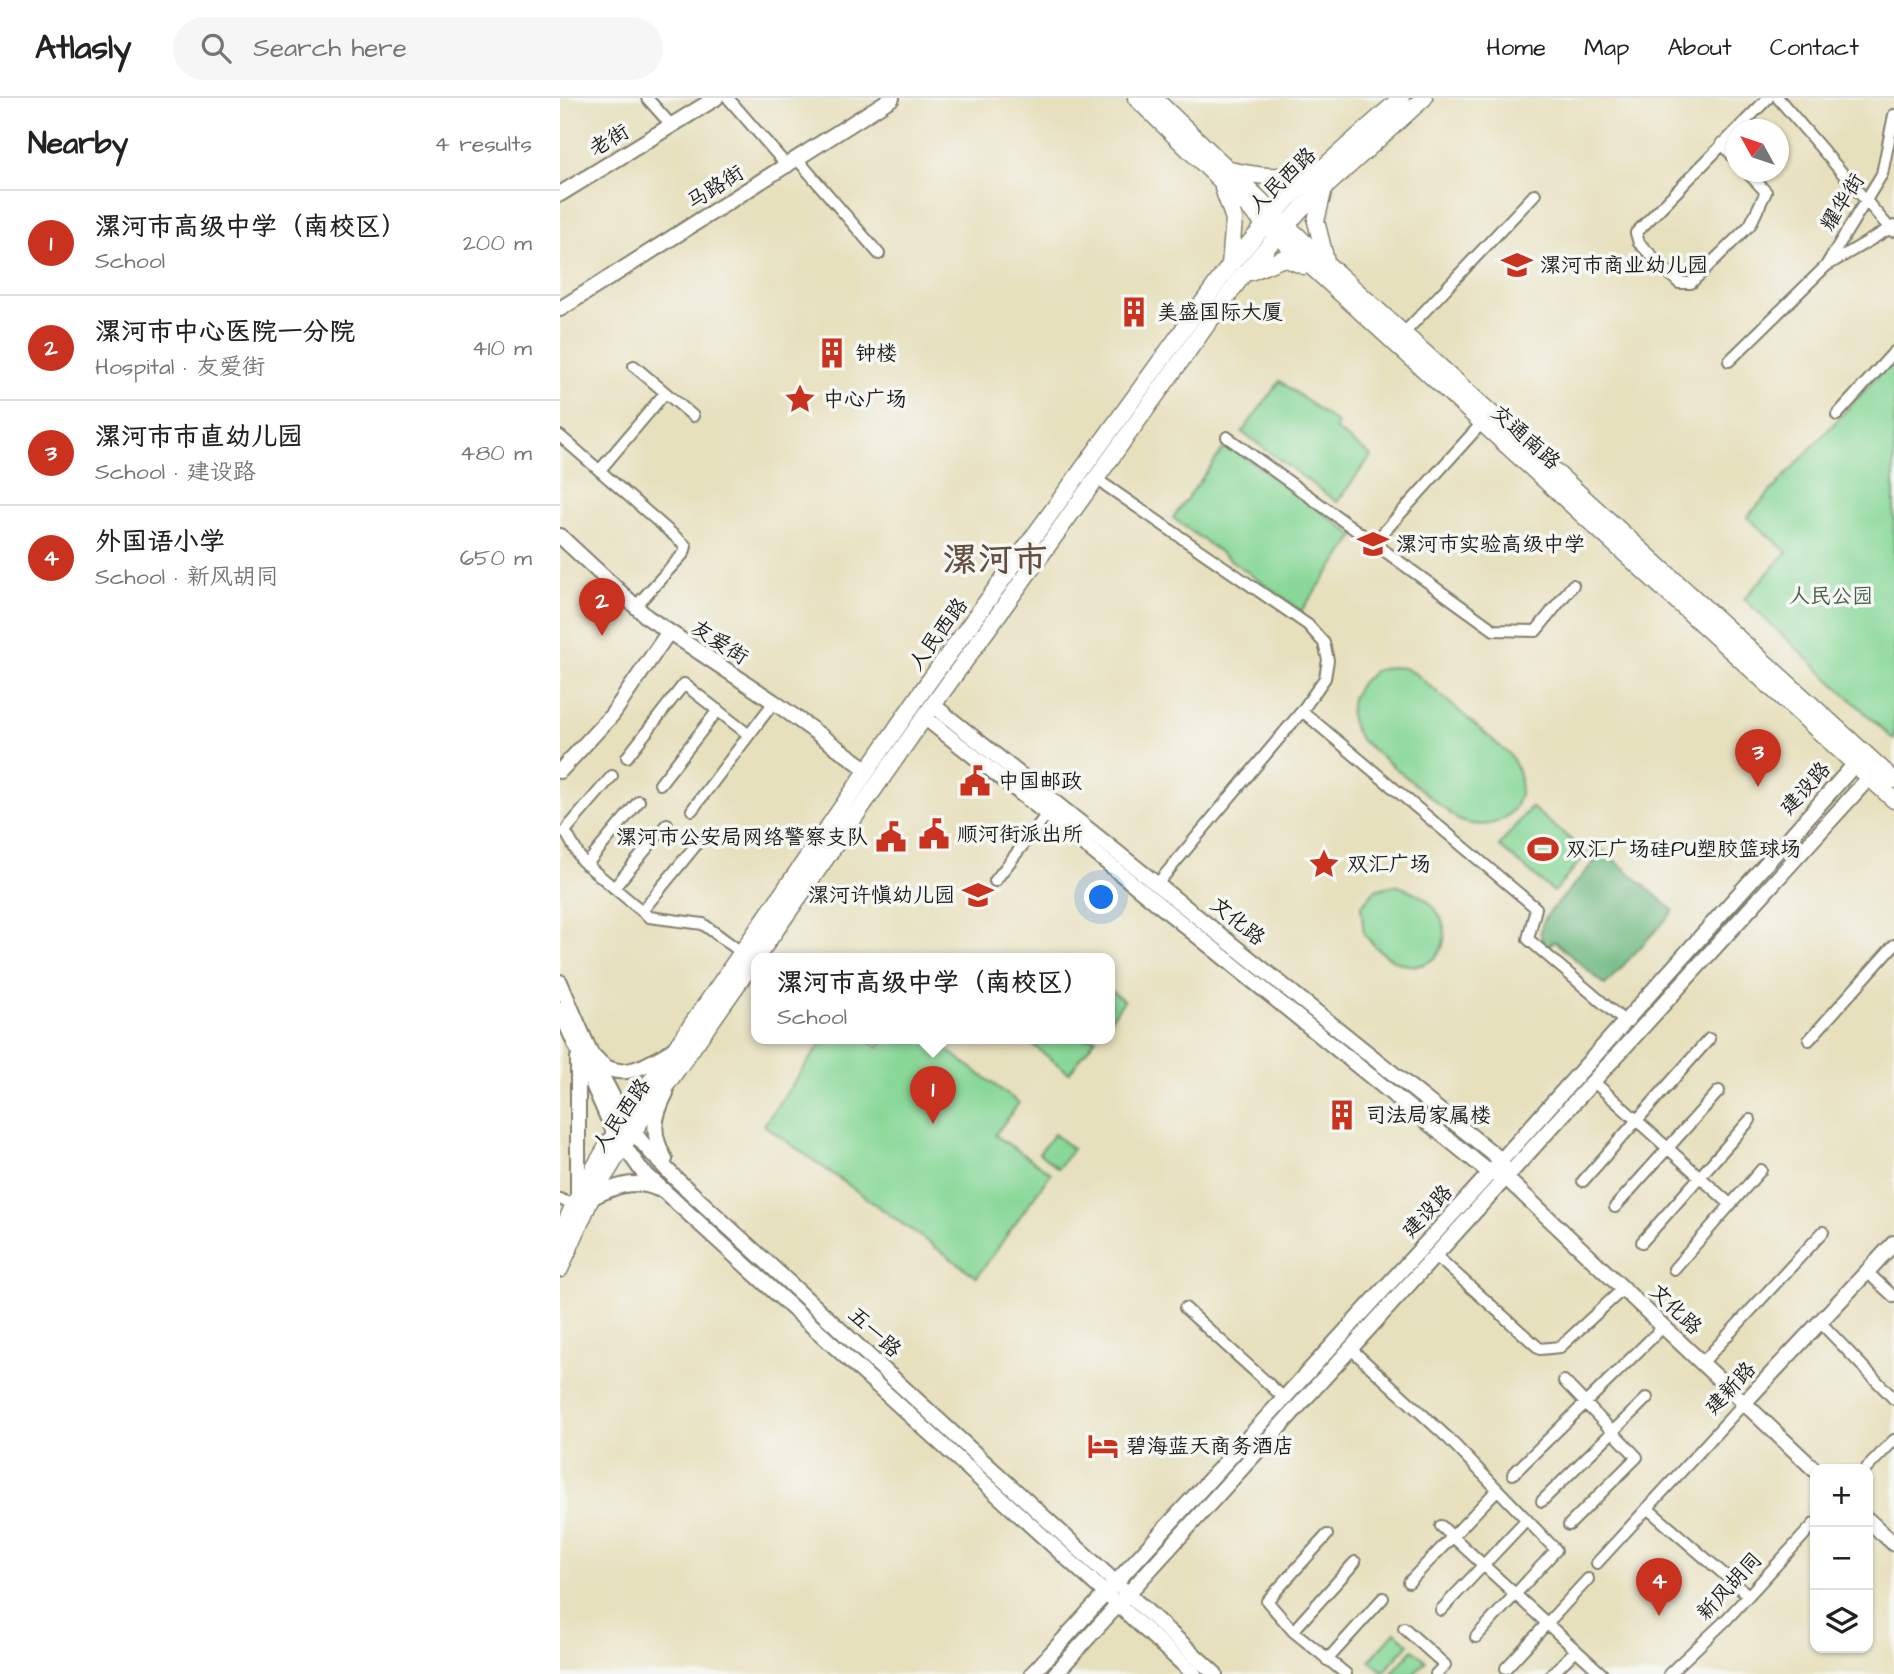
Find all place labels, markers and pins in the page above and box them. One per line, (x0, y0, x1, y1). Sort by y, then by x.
school or university icon: 漯河市商业幼儿园 (1500, 248, 1534, 282)
place label: 漯河市商业幼儿园 (1540, 251, 1708, 280)
building icon: 美盛国际大厦 (1117, 295, 1151, 329)
place label: 美盛国际大厦 (1157, 298, 1283, 327)
building icon: 钟楼 (815, 336, 849, 370)
place label: 钟楼 (855, 339, 897, 368)
place icon: 中心广场 (783, 382, 817, 416)
place label: 中心广场 (823, 385, 907, 414)
school or university icon: 漯河市实验高级中学 (1356, 527, 1390, 561)
place label: 漯河市实验高级中学 (1396, 530, 1585, 559)
pin: 2 (579, 578, 625, 636)
pin: 3 (1735, 729, 1781, 787)
public building icon: 中国邮政 (958, 764, 992, 798)
place label: 中国邮政 (998, 767, 1082, 796)
public building icon: 顺河街派出所 (917, 817, 951, 851)
public building icon: 漯河市公安局网络警察支队 (874, 820, 908, 854)
place label: 顺河街派出所 (957, 820, 1083, 849)
place label: 漯河市公安局网络警察支队 (616, 823, 868, 852)
sports icon: 双汇广场硅PU塑胶篮球场 (1526, 832, 1560, 866)
place label: 双汇广场硅PU塑胶篮球场 (1566, 835, 1801, 864)
place icon: 双汇广场 (1307, 847, 1341, 881)
place label: 双汇广场 (1347, 850, 1431, 879)
school or university icon: 漯河许慎幼儿园 (961, 878, 995, 912)
place label: 漯河许慎幼儿园 (808, 881, 955, 910)
pin: 1 (910, 1066, 956, 1124)
building icon: 司法局家属楼 (1325, 1098, 1359, 1132)
place label: 司法局家属楼 (1365, 1101, 1491, 1130)
hotel icon: 碧海蓝天商务酒店 (1086, 1429, 1120, 1463)
place label: 碧海蓝天商务酒店 (1126, 1432, 1294, 1461)
pin: 4 (1636, 1558, 1682, 1616)

